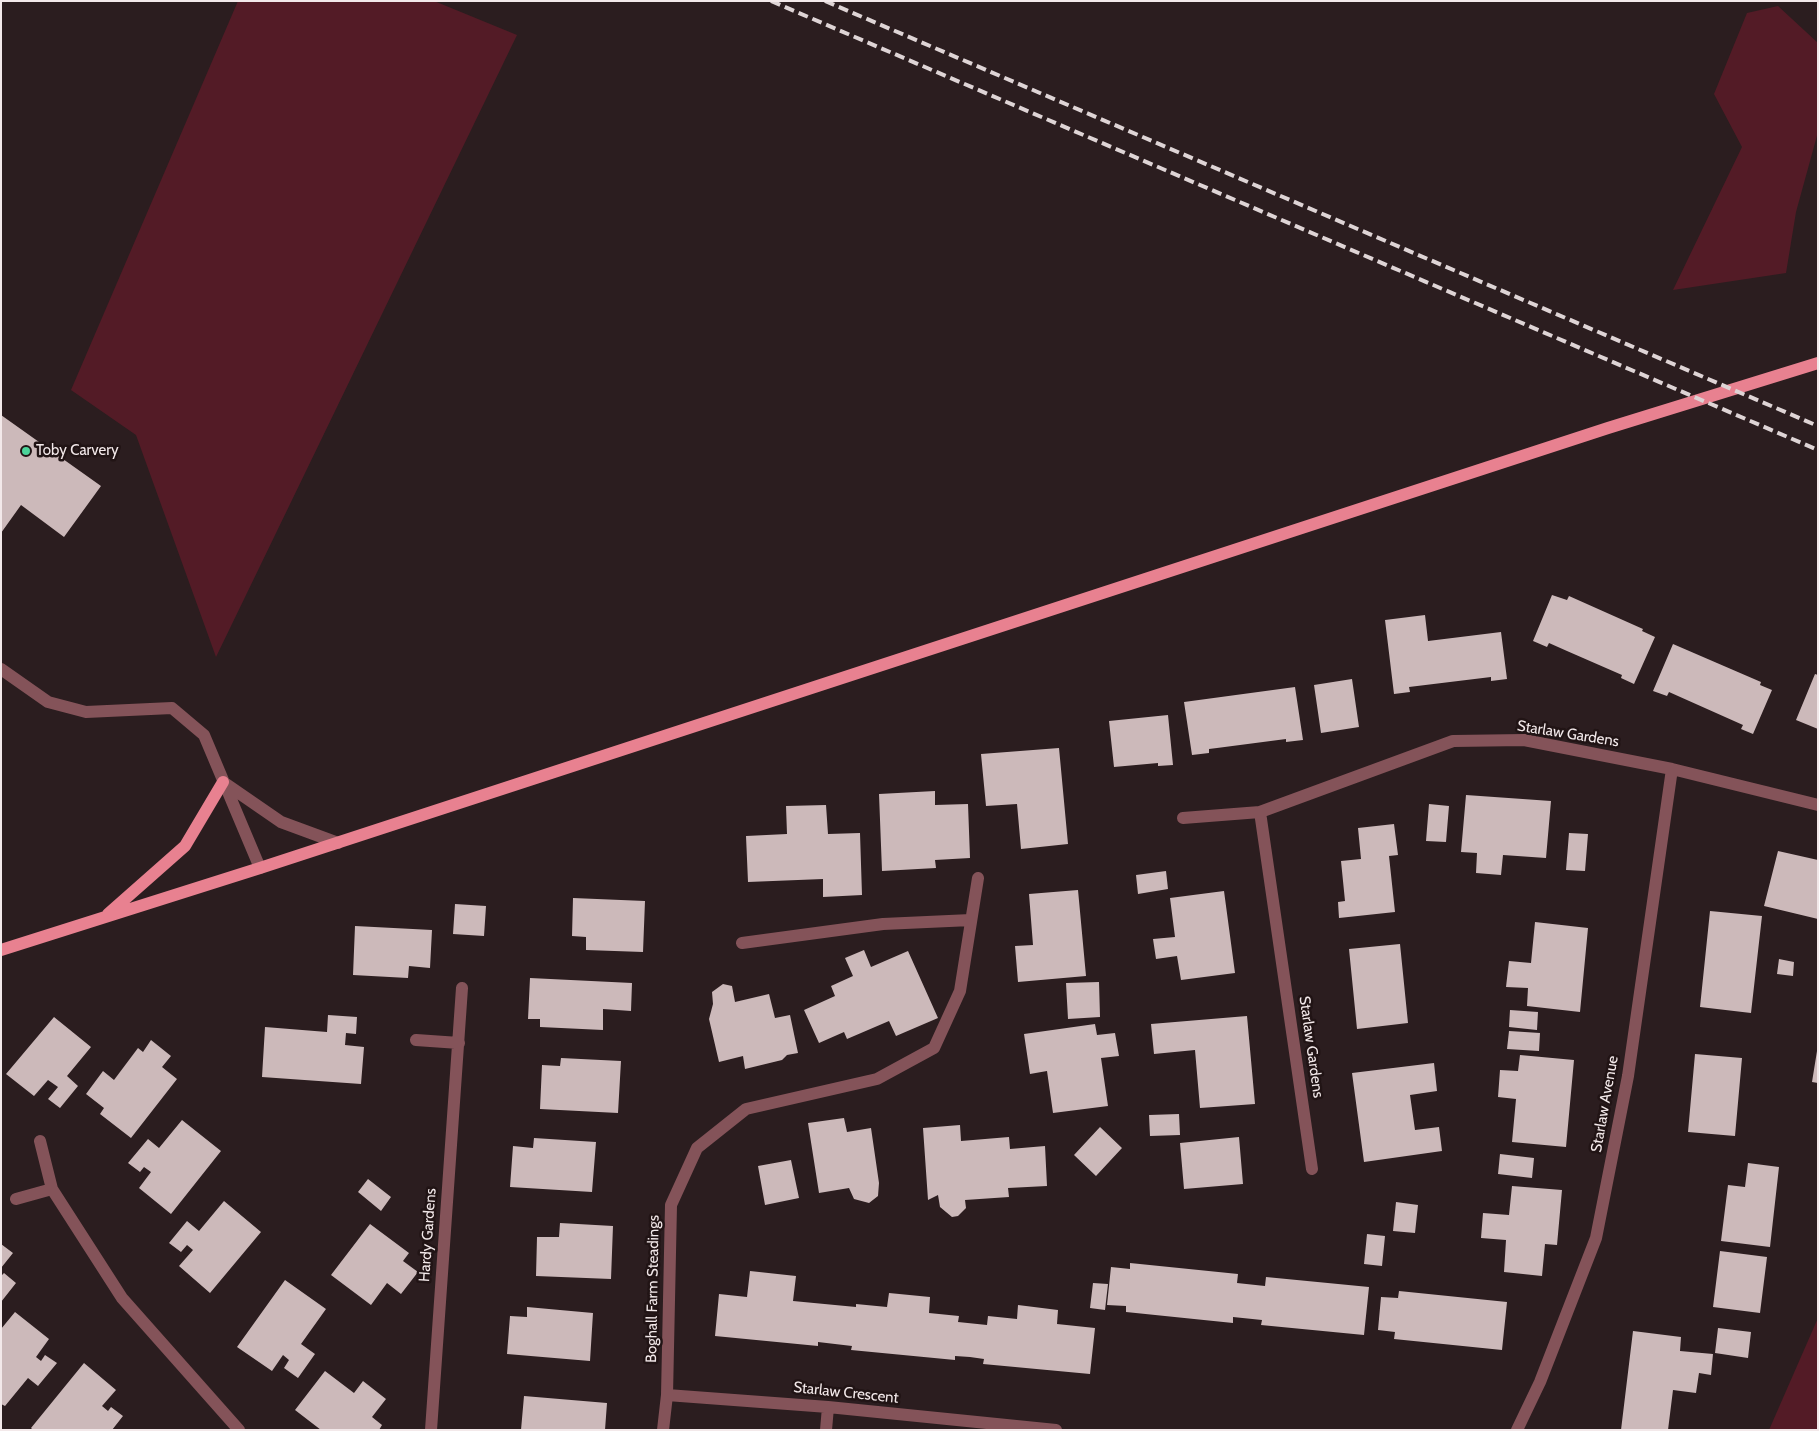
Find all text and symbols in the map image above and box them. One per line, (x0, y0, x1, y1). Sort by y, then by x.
place label: Toby Carvery (36, 442, 119, 460)
marker: Toby Carvery (20, 445, 32, 457)
street label: Starlaw Gardens (1516, 717, 1620, 751)
street label: Starlaw Gardens (1295, 995, 1327, 1099)
street label: Starlaw Avenue (1588, 1054, 1622, 1154)
street label: Hardy Gardens (416, 1188, 440, 1282)
street label: Boghall Farm Steadings (643, 1215, 663, 1363)
street label: Starlaw Crescent (793, 1379, 899, 1407)

